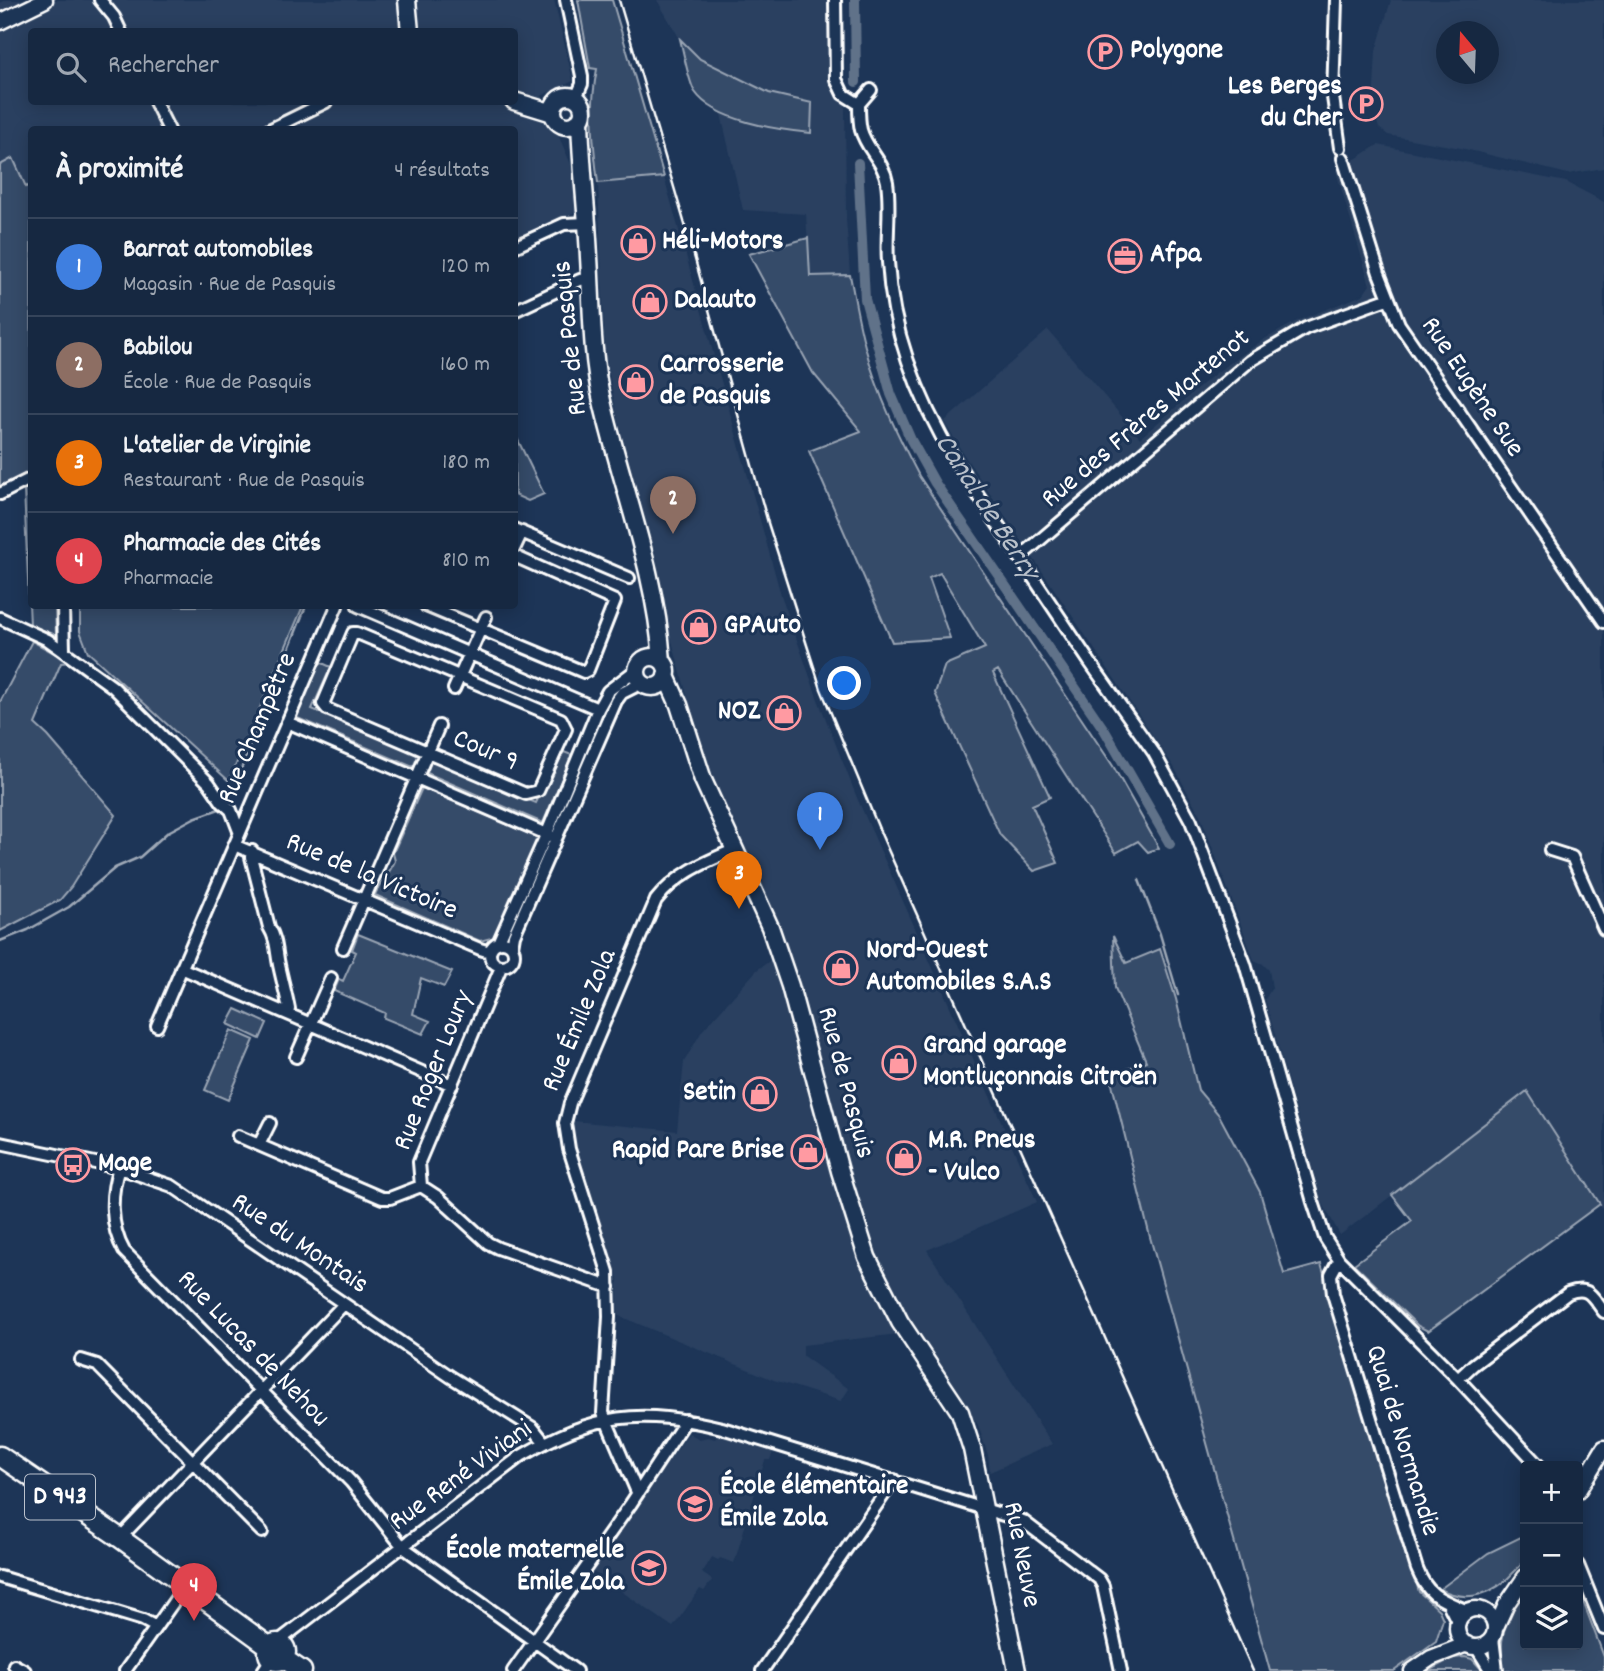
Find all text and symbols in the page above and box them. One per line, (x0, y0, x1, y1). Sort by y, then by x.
north arrow (1436, 21, 1499, 84)
search box (28, 28, 518, 105)
place label: Polygone (1130, 32, 1223, 72)
parking icon: Polygone (1086, 33, 1124, 71)
icon: search (52, 48, 90, 86)
text: Rechercher (108, 48, 219, 85)
place label: Les Berges du Cher (1228, 68, 1343, 140)
parking icon: Les Berges du Cher (1347, 85, 1385, 123)
text: À proximité (56, 150, 183, 193)
text: 4 résultats (394, 155, 490, 188)
place label: Héli-Motors (662, 223, 784, 263)
shop icon: Héli-Motors (619, 224, 657, 262)
text: Barrat automobiles (123, 232, 313, 269)
place label: Afpa (1150, 236, 1202, 276)
office icon: Afpa (1106, 237, 1144, 275)
text: 1 (76, 251, 82, 284)
text: 120 m (441, 251, 490, 284)
street label: Rue de Pasquis (544, 259, 600, 417)
text: Magasin · Rue de Pasquis (123, 269, 336, 302)
place label: Dalauto (674, 282, 756, 322)
shop icon: Dalauto (631, 283, 669, 321)
street label: Rue Eugène Sue (1409, 310, 1533, 466)
street label: Rue des Frères Martenot (1034, 320, 1260, 520)
text: Babilou (123, 330, 193, 367)
place label: Carrosserie de Pasquis (660, 346, 784, 418)
text: 2 (74, 349, 84, 382)
text: 160 m (440, 349, 490, 382)
shop icon: Carrosserie de Pasquis (617, 363, 655, 401)
text: École · Rue de Pasquis (123, 367, 312, 400)
water label: Canal de Berry (922, 426, 1051, 593)
text: L'atelier de Virginie (123, 428, 311, 465)
text: 3 (74, 447, 84, 480)
text: 180 m (442, 447, 490, 480)
text: Restaurant · Rue de Pasquis (123, 465, 365, 498)
pin: 2 (650, 476, 696, 534)
text: Pharmacie des Cités (123, 526, 321, 563)
text: 4 (74, 545, 84, 578)
text: 810 m (442, 545, 490, 578)
text: Pharmacie (123, 563, 213, 596)
place label: GPAuto (724, 607, 801, 647)
shop icon: GPAuto (680, 608, 718, 646)
street label: Rue Champêtre (209, 647, 309, 811)
your location (827, 666, 861, 700)
place label: NOZ (718, 693, 761, 733)
shop icon: NOZ (765, 694, 803, 732)
street label: Cour 9 (446, 720, 524, 784)
pin: 1 (797, 792, 843, 850)
street label: Rue de la Victoire (279, 824, 463, 932)
pin: 3 (716, 851, 762, 909)
place label: Nord-Ouest Automobiles S.A.S (866, 932, 1052, 1004)
street label: Rue Émile Zola (533, 943, 629, 1099)
shop icon: Nord-Ouest Automobiles S.A.S (822, 949, 860, 987)
street label: Rue Roger Loury (385, 984, 486, 1157)
street label: Rue de Pasquis (805, 1003, 883, 1163)
place label: Grand garage Montluçonnais Citroën (923, 1027, 1157, 1099)
shop icon: Grand garage Montluçonnais Citroën (880, 1044, 918, 1082)
place label: Setin (683, 1074, 736, 1114)
shop icon: Setin (741, 1075, 779, 1113)
place label: M.R. Pneus - Vulco (928, 1122, 1036, 1194)
place label: Rapid Pare Brise (612, 1132, 784, 1172)
shop icon: Rapid Pare Brise (789, 1133, 827, 1171)
shop icon: M.R. Pneus - Vulco (885, 1139, 923, 1177)
place label: Mage (98, 1145, 152, 1185)
bus stop icon: Mage (54, 1146, 92, 1184)
street label: Rue du Montais (222, 1184, 376, 1306)
street label: Rue Lucas de Nehou (166, 1262, 338, 1438)
street label: Quai de Normandie (1353, 1341, 1449, 1541)
street label: Rue René Viviani (382, 1411, 542, 1543)
map controls (1520, 1461, 1583, 1650)
button: + (1520, 1461, 1583, 1524)
place label: École élémentaire Émile Zola (720, 1468, 908, 1540)
road number: D 943 (25, 1474, 95, 1520)
school or university icon: École élémentaire Émile Zola (676, 1485, 714, 1523)
street label: Rue Neuve (990, 1499, 1050, 1611)
button: − (1520, 1524, 1583, 1587)
place label: École maternelle Émile Zola (446, 1532, 625, 1604)
school or university icon: École maternelle Émile Zola (630, 1549, 668, 1587)
pin: 4 (171, 1563, 217, 1621)
button: layers (1520, 1587, 1583, 1650)

